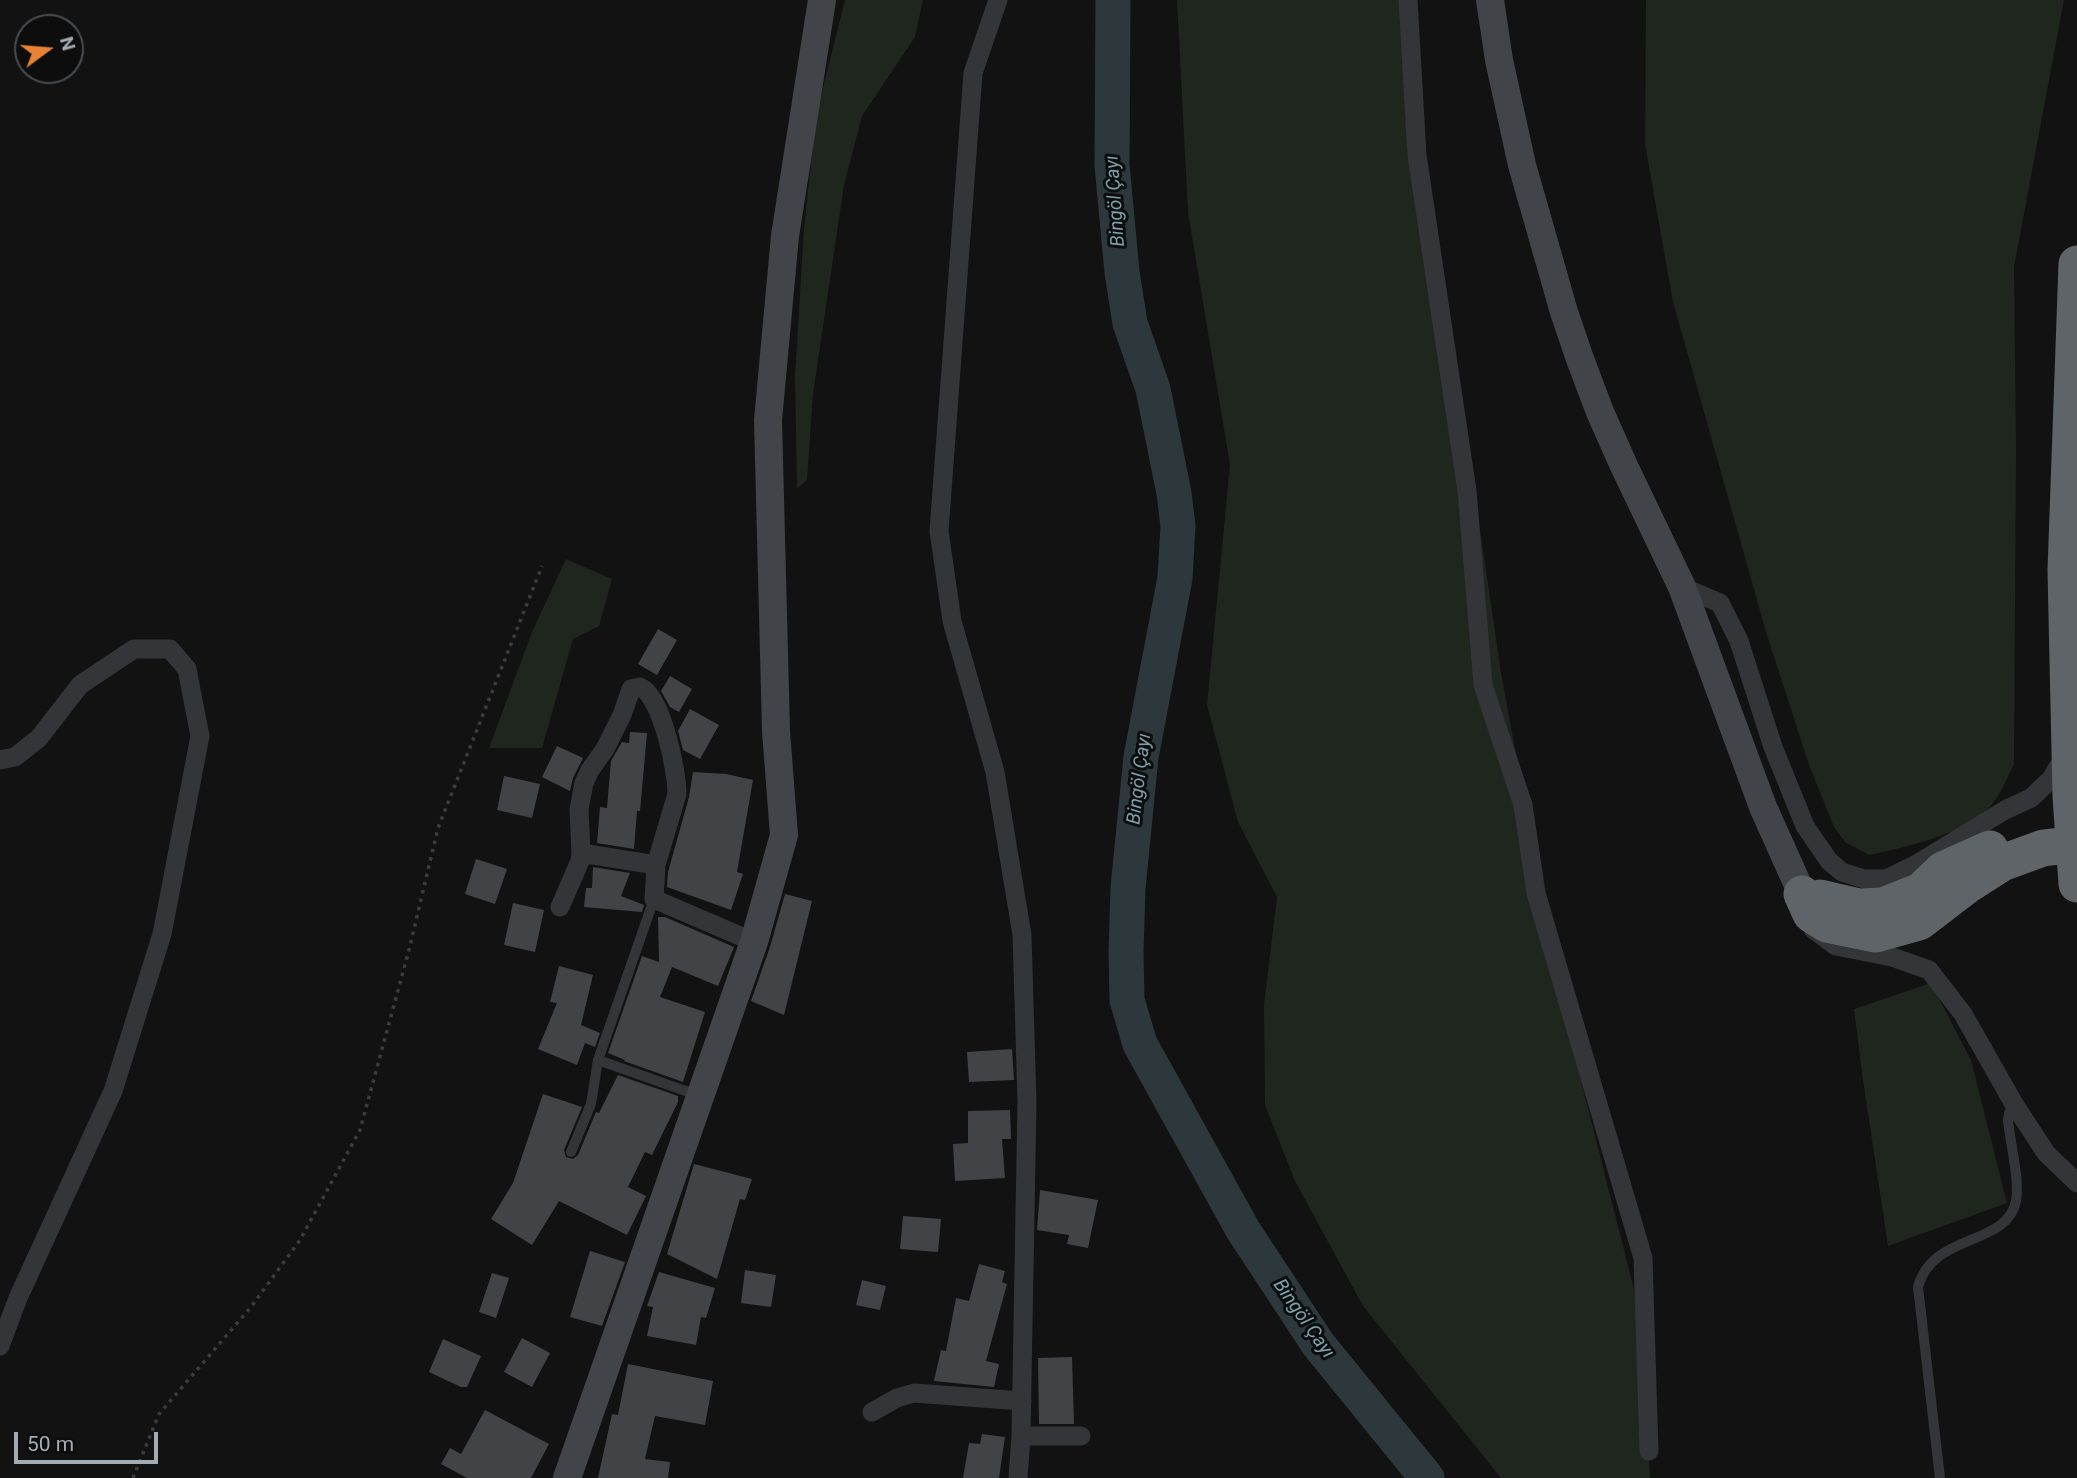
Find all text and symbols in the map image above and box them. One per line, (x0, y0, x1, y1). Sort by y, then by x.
north arrow (14, 14, 84, 84)
text: N (55, 34, 81, 53)
water label: Bingöl Çayı (1101, 155, 1131, 247)
water label: Bingöl Çayı (1123, 732, 1157, 826)
water label: Bingöl Çayı (1267, 1275, 1339, 1363)
scale bar (18, 1418, 161, 1462)
text: 50 m (27, 1432, 74, 1456)

